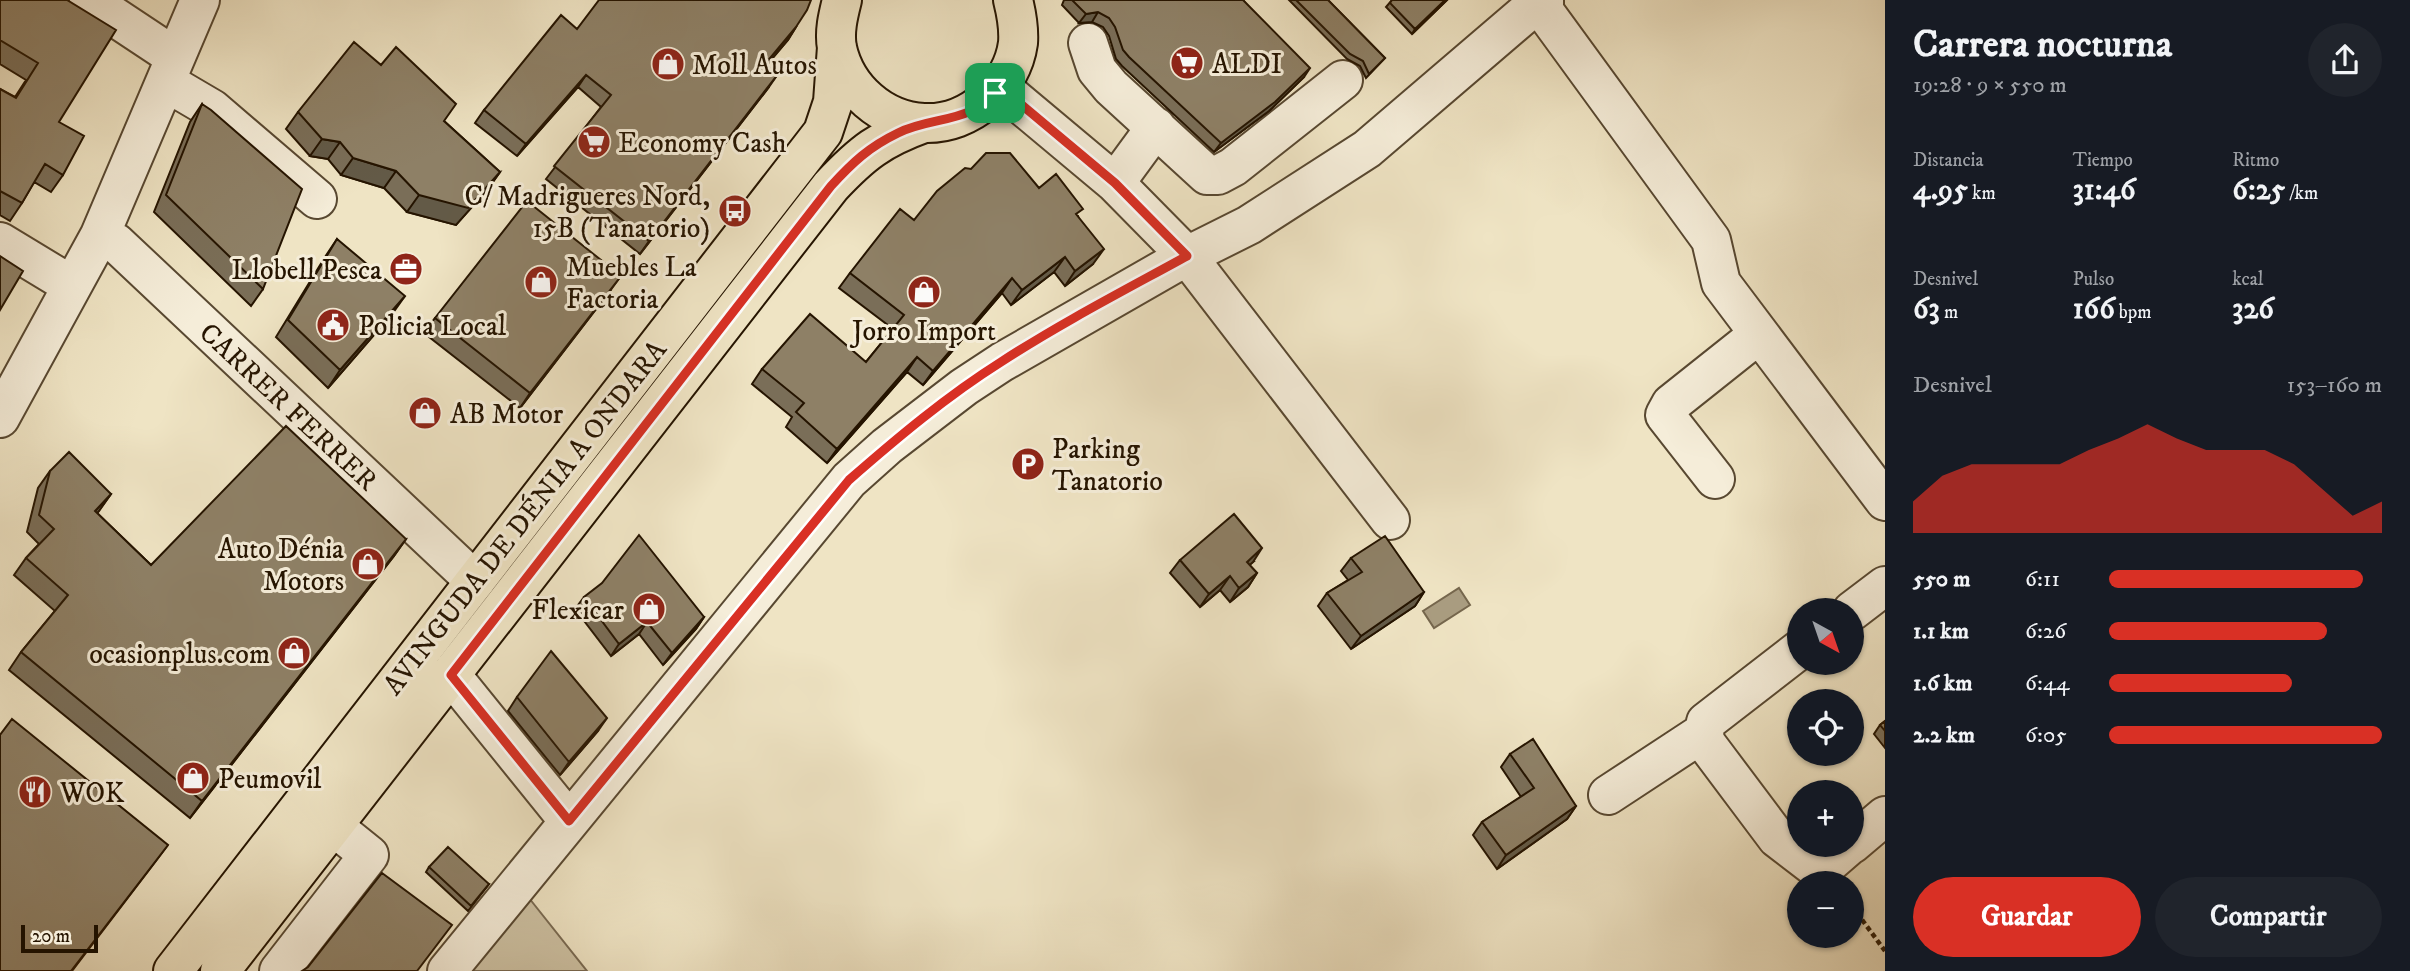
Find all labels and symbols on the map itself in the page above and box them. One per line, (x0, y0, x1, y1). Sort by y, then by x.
supermarket icon: ALDI (1168, 44, 1206, 82)
shop icon: Moll Autos (649, 45, 687, 83)
place label: ALDI (1212, 47, 1282, 82)
place label: Moll Autos (692, 48, 817, 83)
pin (965, 63, 1025, 123)
supermarket icon: Economy Cash (575, 123, 613, 161)
place label: Economy Cash (618, 126, 787, 161)
place label: C/ Madrigueres Nord, 15B (Tanatorio) (464, 179, 710, 246)
bus stop icon: C/ Madrigueres Nord, 15B (Tanatorio) (716, 192, 754, 230)
office icon: Llobell Pesca (387, 250, 425, 288)
place label: Muebles La Factoria (566, 250, 697, 317)
place label: Llobell Pesca (231, 253, 382, 288)
shop icon: Muebles La Factoria (522, 263, 560, 301)
shop icon: Jorro Import (905, 273, 943, 311)
public building icon: Policia Local (314, 306, 352, 344)
place label: Policia Local (358, 309, 507, 344)
place label: Jorro Import (849, 314, 996, 349)
street label: CARRER FERRER (192, 316, 385, 499)
street label: AVINGUDA DE DÉNIA A ONDARA (376, 333, 675, 702)
shop icon: AB Motor (406, 394, 444, 432)
place label: AB Motor (450, 397, 564, 432)
place label: Parking Tanatorio (1052, 432, 1163, 499)
parking icon: Parking Tanatorio (1009, 445, 1047, 483)
place label: Auto Dénia Motors (218, 532, 344, 599)
shop icon: Auto Dénia Motors (349, 545, 387, 583)
shop icon: Flexicar (630, 590, 668, 628)
place label: Flexicar (532, 593, 625, 628)
north arrow (1787, 598, 1864, 676)
shop icon: ocasionplus.com (275, 634, 313, 672)
place label: ocasionplus.com (89, 637, 270, 672)
shop icon: Peumovil (174, 759, 212, 797)
place label: Peumovil (218, 762, 322, 797)
restaurant icon: WOK (16, 773, 54, 811)
place label: WOK (59, 776, 125, 811)
scale bar (21, 922, 98, 954)

